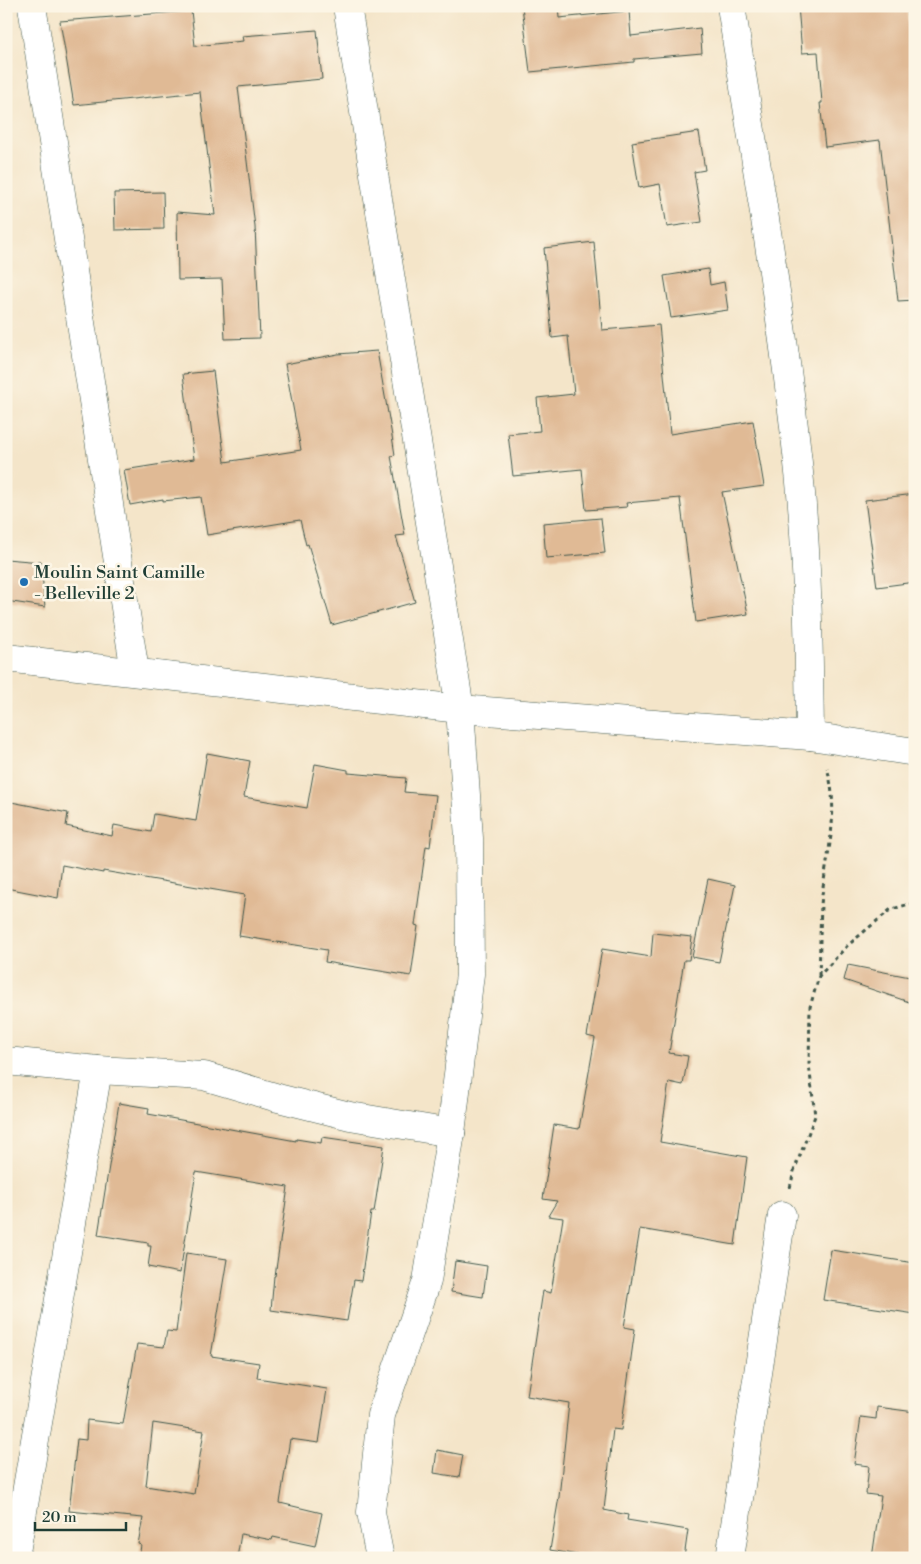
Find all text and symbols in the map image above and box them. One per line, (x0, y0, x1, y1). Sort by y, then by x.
place label: Moulin Saint Camille - Belleville 2 (34, 561, 205, 605)
marker: Moulin Saint Camille - Belleville 2 (18, 576, 30, 588)
scale bar (35, 1499, 126, 1531)
text: 20 m (42, 1508, 77, 1527)

